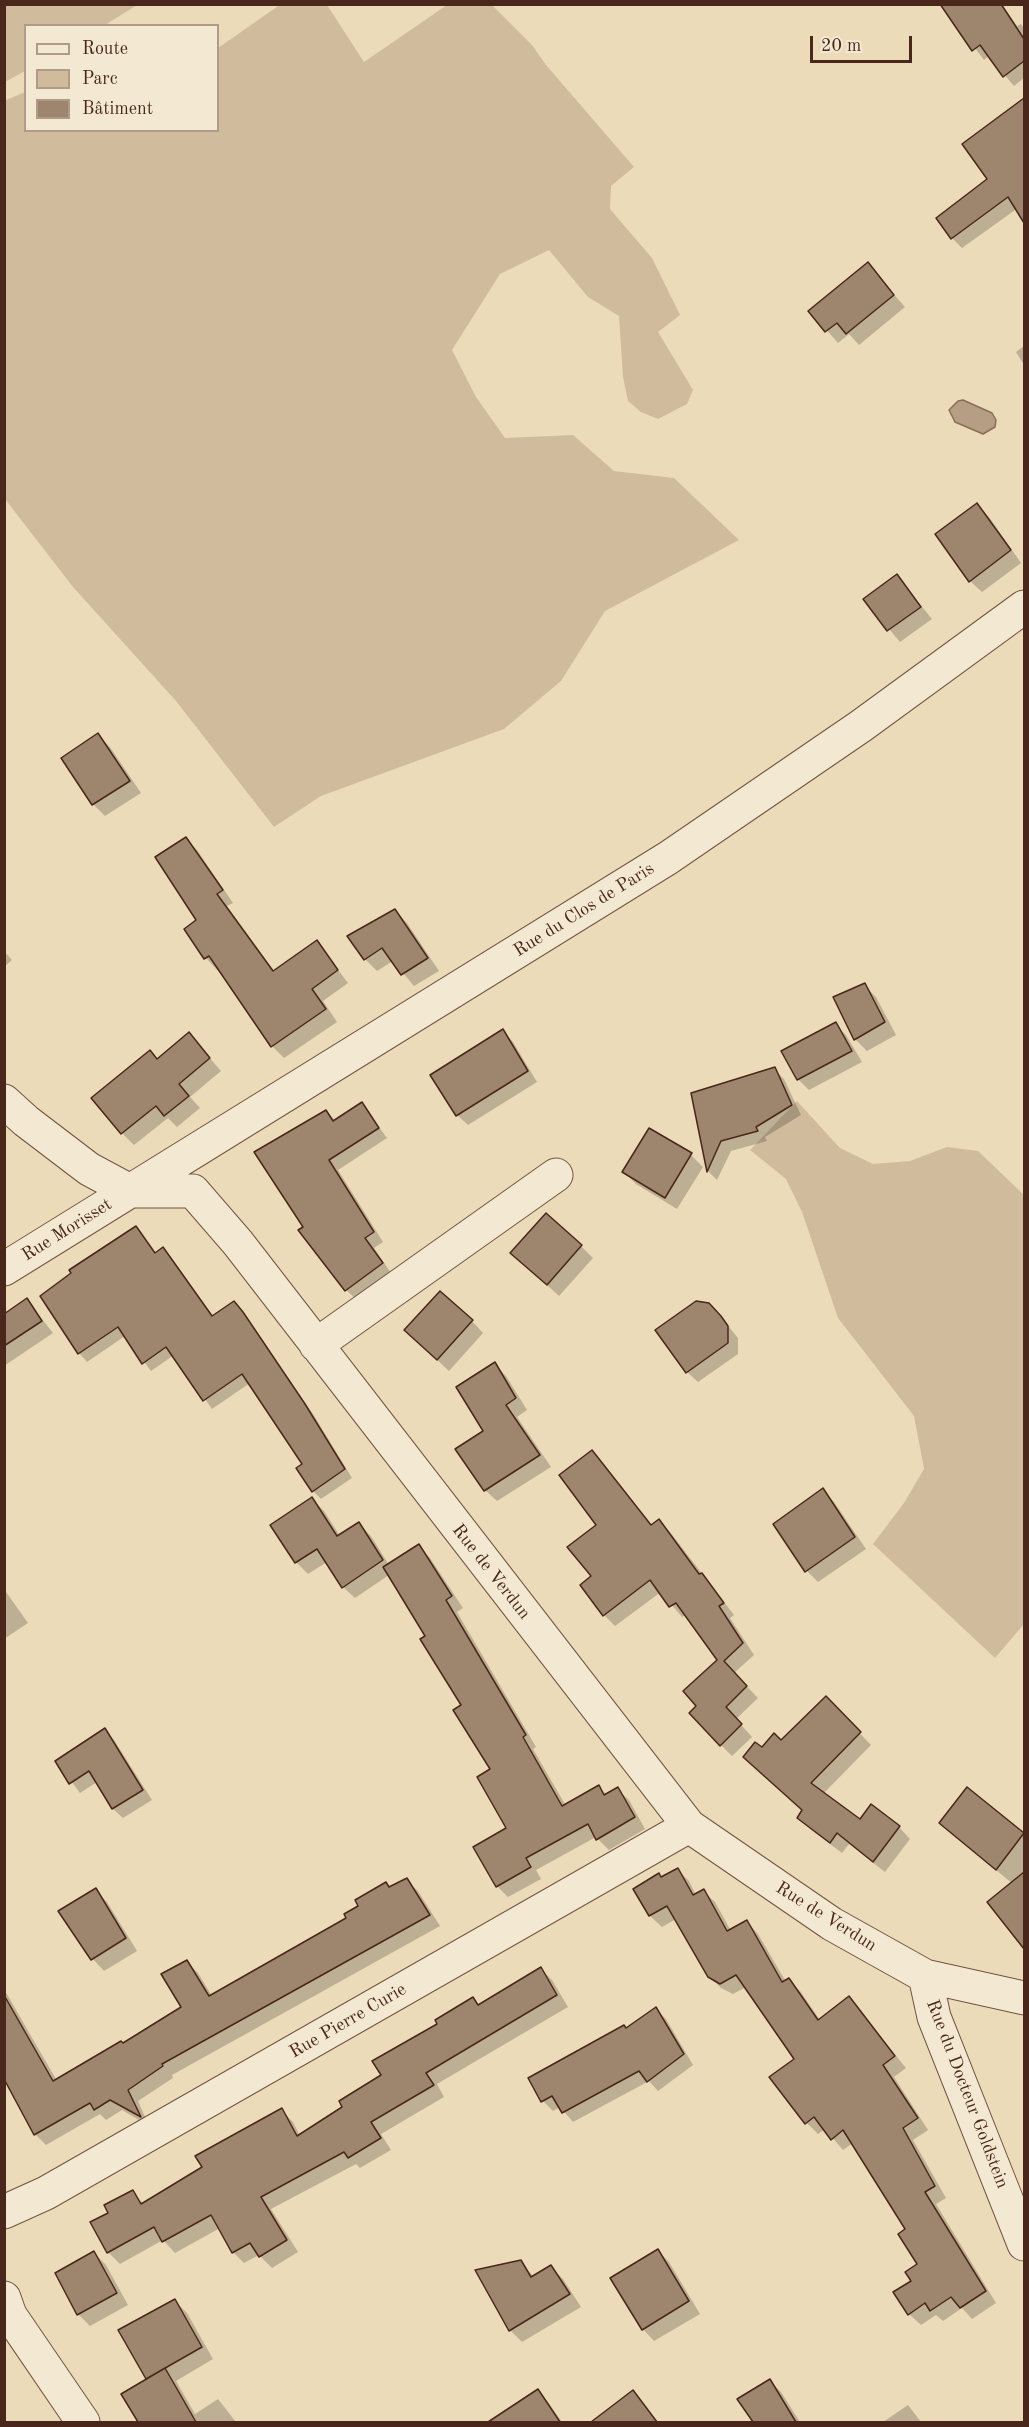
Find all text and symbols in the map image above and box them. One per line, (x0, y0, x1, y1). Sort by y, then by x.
legend (24, 24, 219, 132)
scale bar (813, 24, 915, 62)
text: 20 m (821, 37, 861, 55)
text: Route (82, 40, 128, 58)
text: Parc (82, 70, 118, 88)
text: Bâtiment (82, 100, 153, 118)
street label: Rue du Clos de Paris (510, 858, 658, 962)
street label: Rue Morisset (18, 1194, 116, 1266)
street label: Rue de Verdun (447, 1520, 535, 1624)
street label: Rue de Verdun (771, 1877, 881, 1957)
street label: Rue Pierre Curie (286, 1979, 410, 2063)
street label: Rue du Docteur Goldstein (921, 1997, 1013, 2191)

